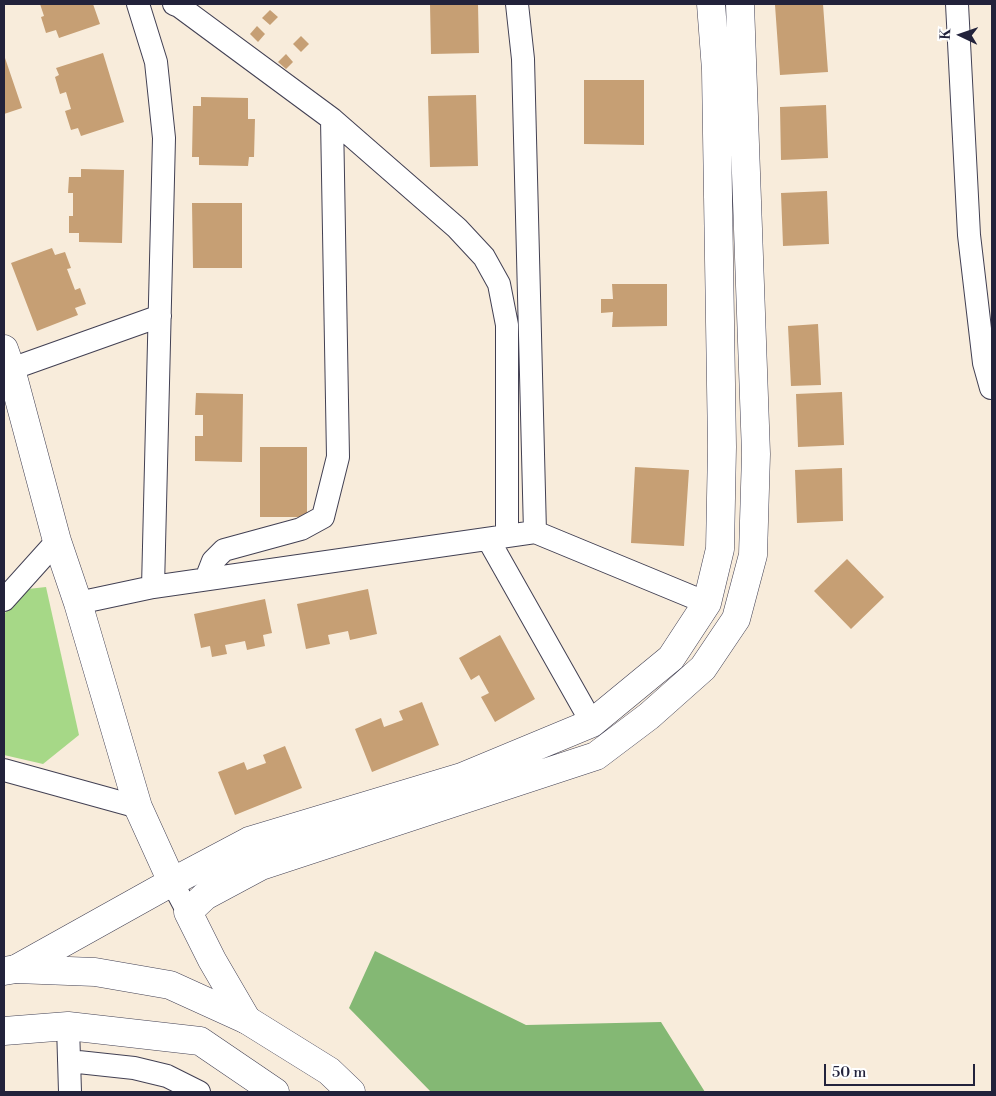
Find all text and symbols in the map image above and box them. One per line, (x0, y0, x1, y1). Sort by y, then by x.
north arrow (936, 10, 986, 60)
text: K (937, 28, 955, 40)
scale bar (826, 1054, 977, 1086)
text: 50 m (832, 1063, 866, 1082)

